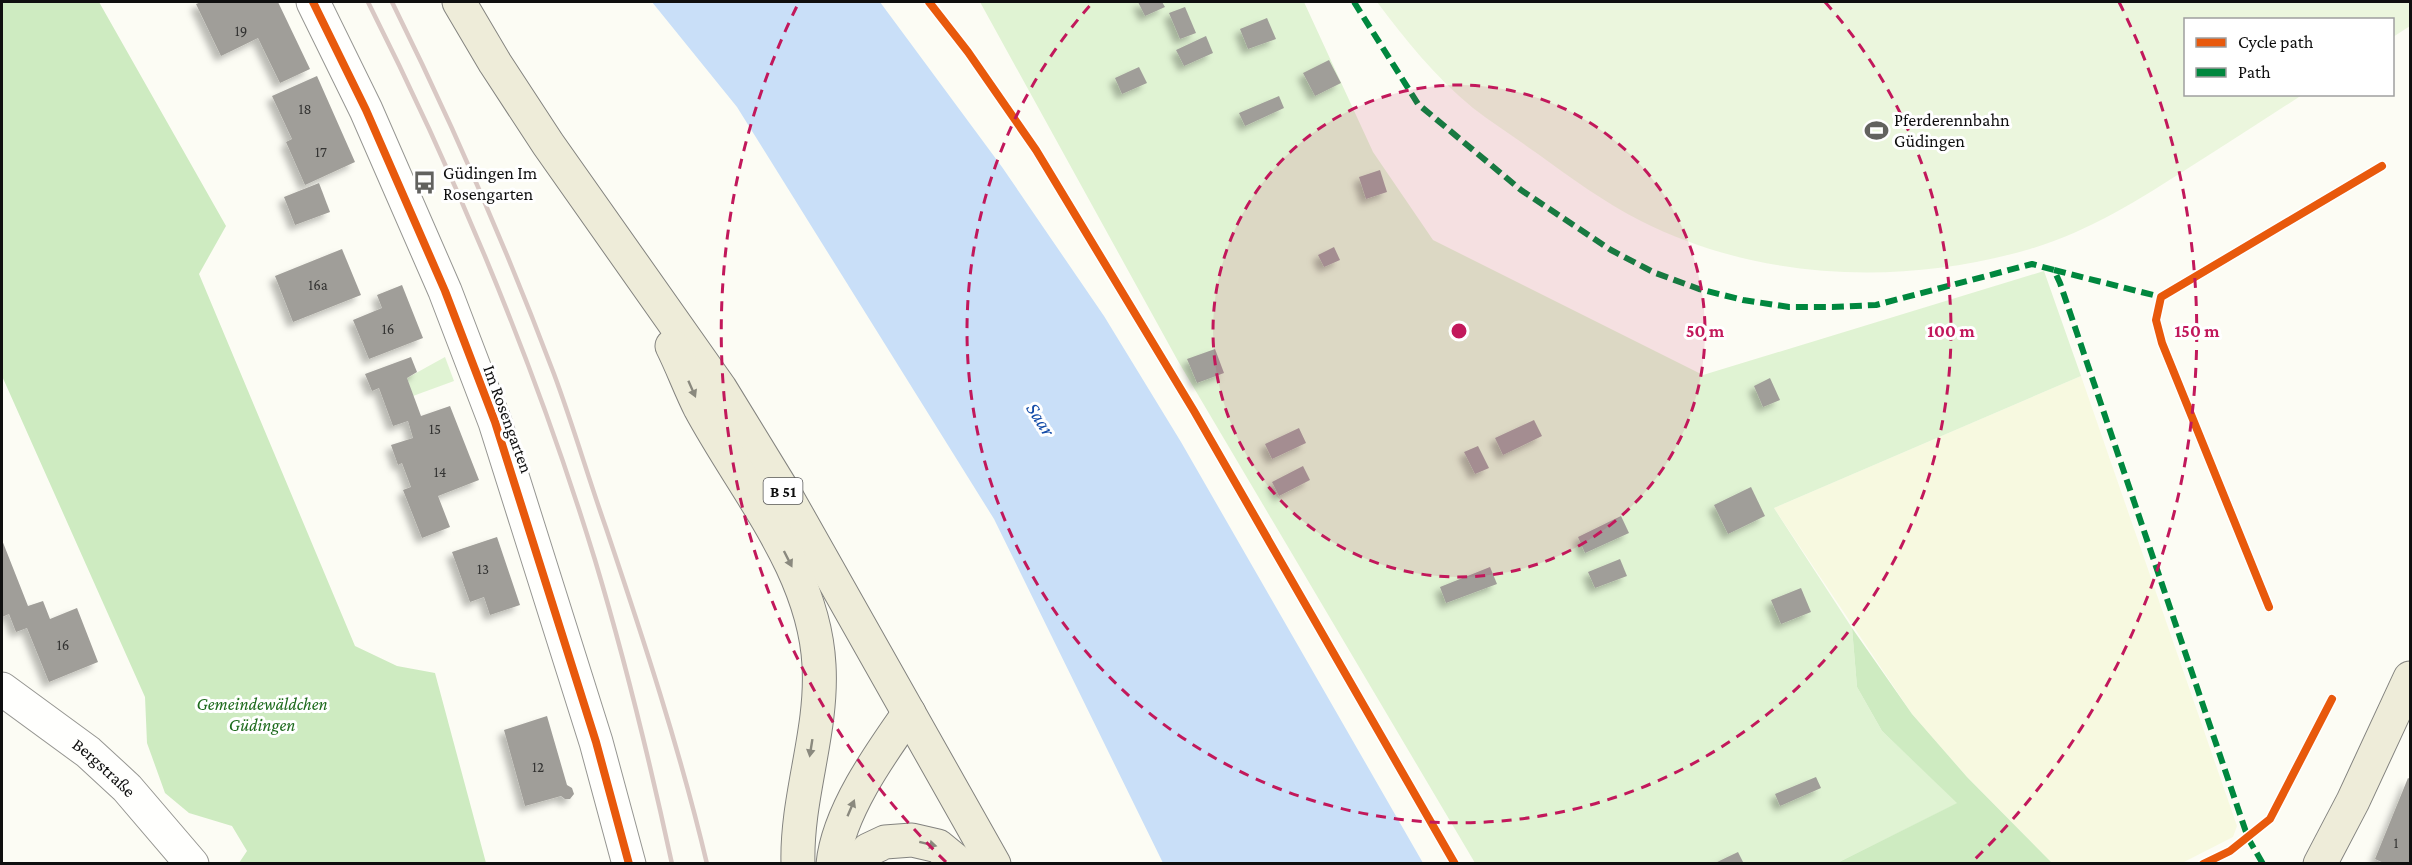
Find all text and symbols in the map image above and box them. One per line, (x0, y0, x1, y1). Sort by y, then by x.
legend (2184, 18, 2394, 96)
house number: 19 (235, 23, 247, 39)
text: Cycle path (2238, 32, 2314, 52)
text: Path (2238, 62, 2271, 82)
house number: 18 (298, 101, 312, 117)
place label: Pferderennbahn Güdingen (1894, 110, 2010, 151)
sports icon: Pferderennbahn Güdingen (1863, 117, 1889, 143)
house number: 17 (315, 144, 327, 160)
place label: Güdingen Im Rosengarten (443, 163, 538, 204)
bus stop icon: Güdingen Im Rosengarten (412, 170, 438, 196)
house number: 16a (308, 277, 328, 293)
house number: 16 (382, 321, 394, 337)
centre of rings (1449, 321, 1469, 341)
text: 50 m (1686, 321, 1725, 341)
text: 100 m (1927, 321, 1975, 341)
text: 150 m (2174, 321, 2220, 341)
street label: Im Rosengarten (479, 362, 537, 476)
one-way arrow (687, 381, 697, 399)
water label: Saar (1022, 398, 1060, 441)
house number: 15 (429, 421, 441, 437)
house number: 14 (434, 464, 446, 480)
road number: B 51 (764, 478, 802, 504)
one-way arrow (782, 550, 792, 568)
house number: 13 (477, 561, 489, 577)
house number: 16 (57, 637, 69, 653)
park label: Gemeindewäldchen Güdingen (196, 694, 328, 735)
street label: Bergstraße (69, 734, 140, 801)
one-way arrow (807, 738, 816, 757)
house number: 12 (532, 759, 544, 775)
one-way arrow (847, 800, 856, 817)
house number: 1 (2394, 835, 2399, 851)
one-way arrow (919, 839, 937, 849)

